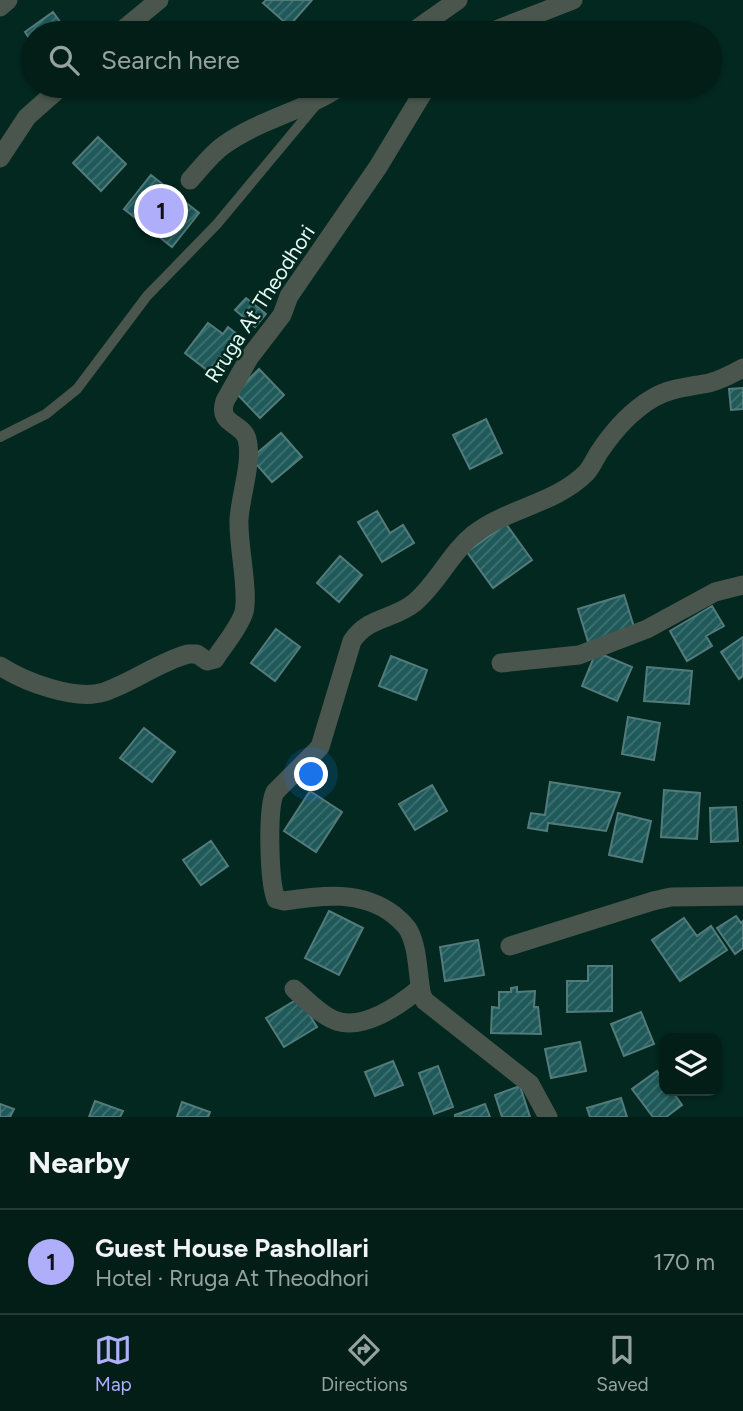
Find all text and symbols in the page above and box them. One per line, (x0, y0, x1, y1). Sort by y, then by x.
search box (21, 21, 722, 98)
icon: search (45, 41, 83, 79)
text: Search here (101, 44, 240, 76)
pin: 1 (138, 185, 184, 237)
street label: Rruga At Theodhori (199, 220, 320, 387)
your location (294, 757, 328, 791)
map controls (659, 1033, 722, 1096)
button: layers (659, 1033, 722, 1096)
text: Nearby (28, 1144, 130, 1181)
text: Guest House Pashollari (95, 1232, 369, 1264)
text: 1 (46, 1248, 56, 1276)
text: 170 m (653, 1248, 715, 1276)
text: Hotel · Rruga At Theodhori (95, 1264, 369, 1292)
tab: Map (94, 1331, 132, 1396)
tab: Directions (321, 1331, 408, 1396)
tab: Saved (596, 1331, 649, 1396)

